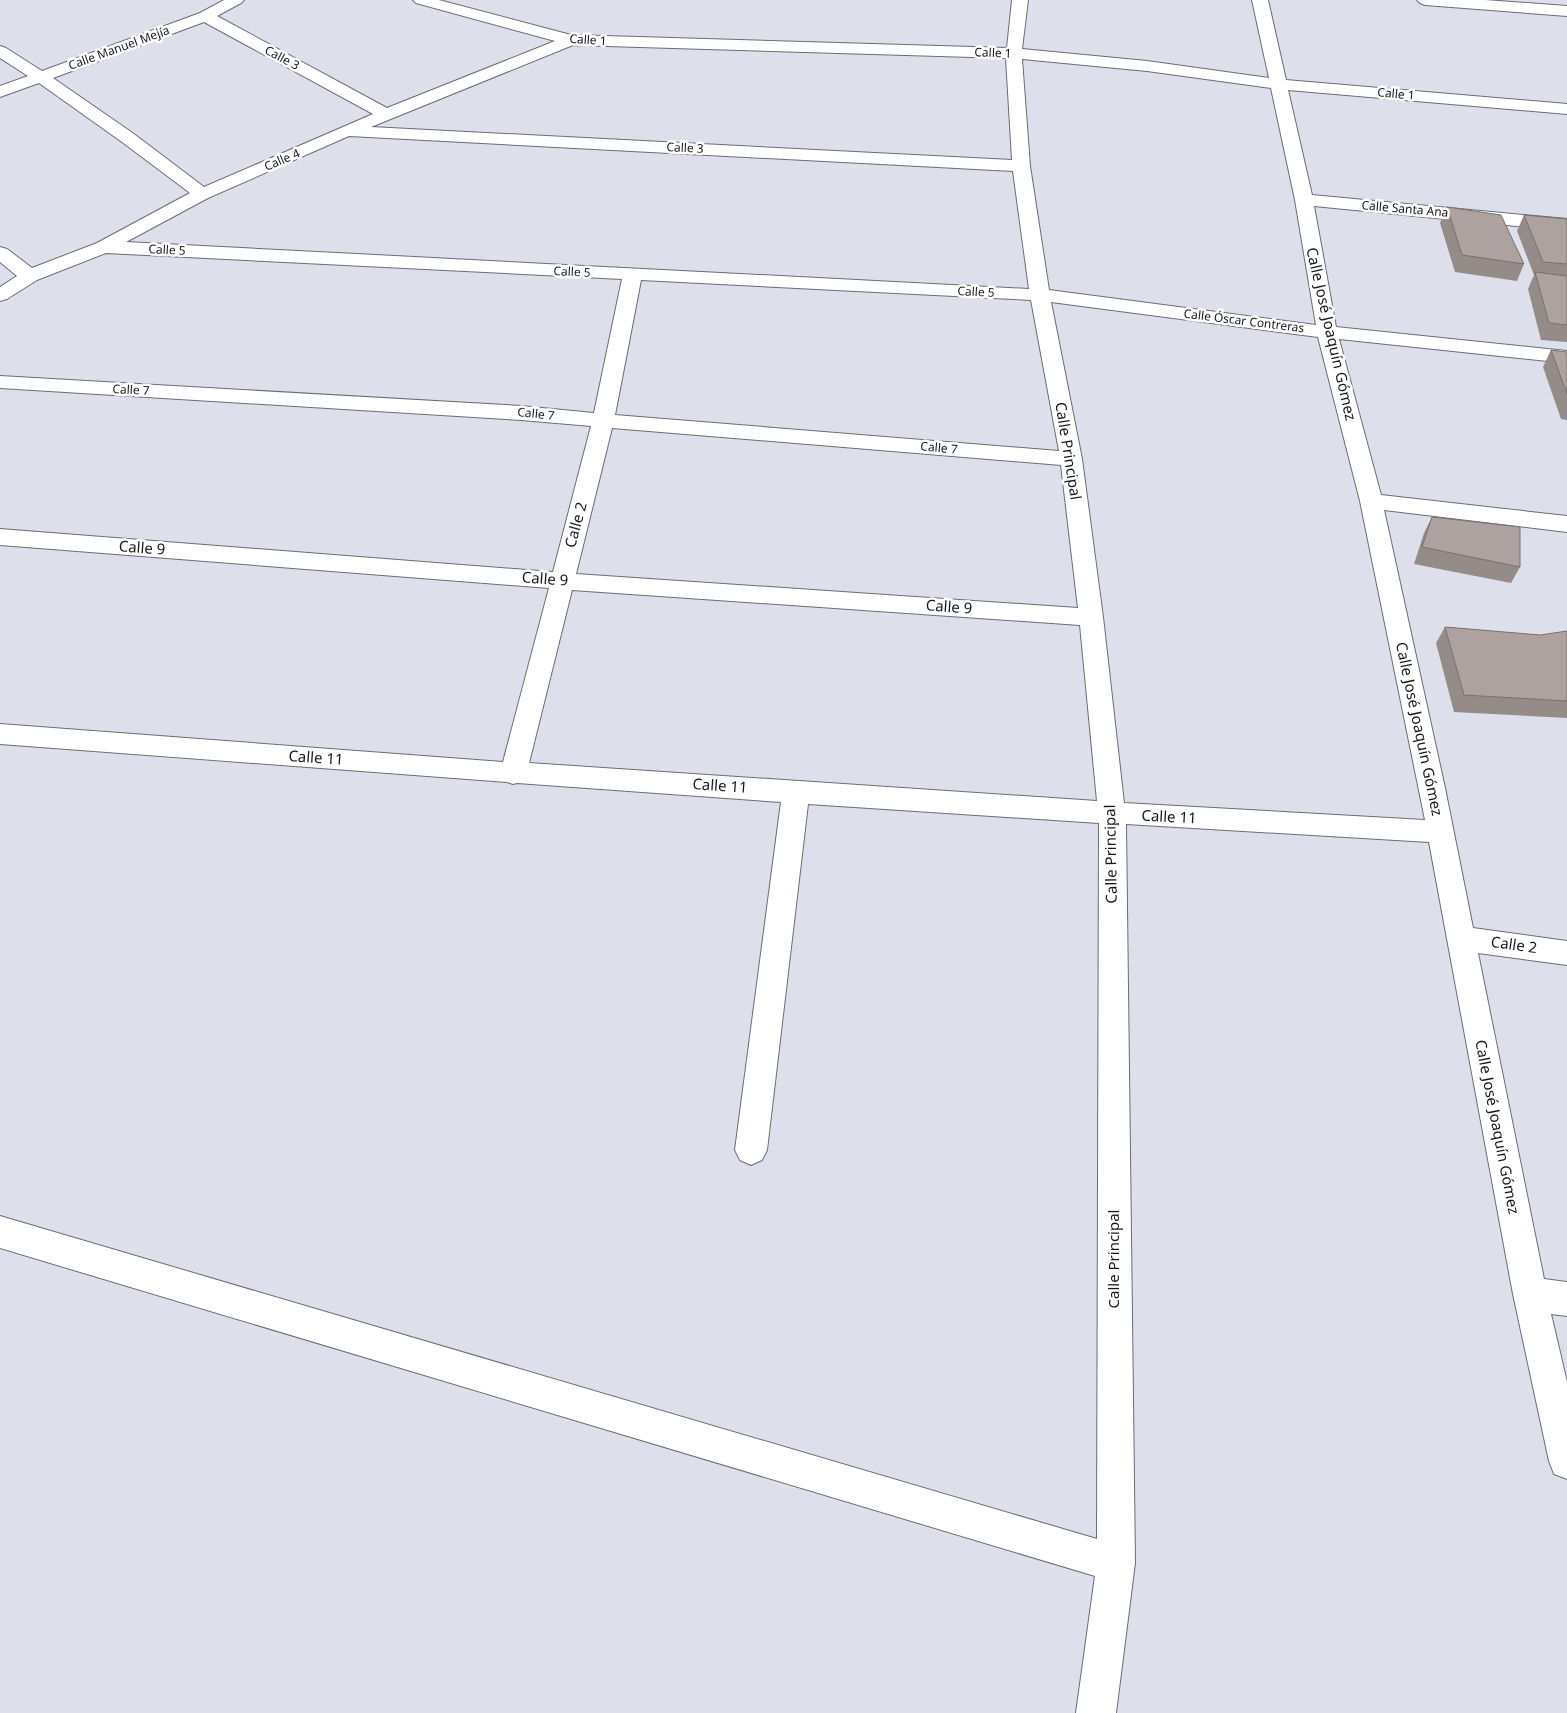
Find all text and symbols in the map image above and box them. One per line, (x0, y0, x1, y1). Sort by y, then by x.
street label: Calle Manuel Mejía (66, 21, 172, 74)
street label: Calle 1 (569, 30, 607, 49)
street label: Calle 3 (262, 41, 303, 74)
street label: Calle 1 (974, 43, 1012, 62)
street label: Calle 1 (1377, 83, 1415, 104)
street label: Calle 3 (666, 138, 704, 157)
street label: Calle 4 (261, 144, 302, 175)
street label: Calle Santa Ana (1361, 196, 1449, 221)
street label: Calle 5 (148, 240, 186, 259)
street label: Calle José Joaquín Gómez (1302, 245, 1362, 422)
street label: Calle 5 (553, 262, 591, 281)
street label: Calle 5 (957, 282, 995, 301)
street label: Calle Óscar Contreras (1183, 305, 1306, 336)
street label: Calle 7 (112, 380, 150, 399)
street label: Calle Principal (1051, 400, 1087, 501)
street label: Calle 7 (517, 403, 556, 424)
street label: Calle 7 (920, 437, 958, 458)
street label: Calle 2 (559, 500, 591, 550)
street label: Calle 9 (118, 535, 166, 559)
street label: Calle 9 (521, 566, 569, 590)
street label: Calle 9 (925, 594, 973, 618)
street label: Calle José Joaquín Gómez (1392, 640, 1448, 818)
street label: Calle 11 (288, 745, 344, 769)
street label: Calle 11 (692, 773, 748, 797)
street label: Calle Principal (1099, 804, 1121, 904)
street label: Calle 11 (1141, 805, 1197, 827)
street label: Calle 2 (1490, 931, 1539, 957)
street label: Calle José Joaquín Gómez (1471, 1038, 1525, 1216)
street label: Calle Principal (1103, 1210, 1123, 1309)

